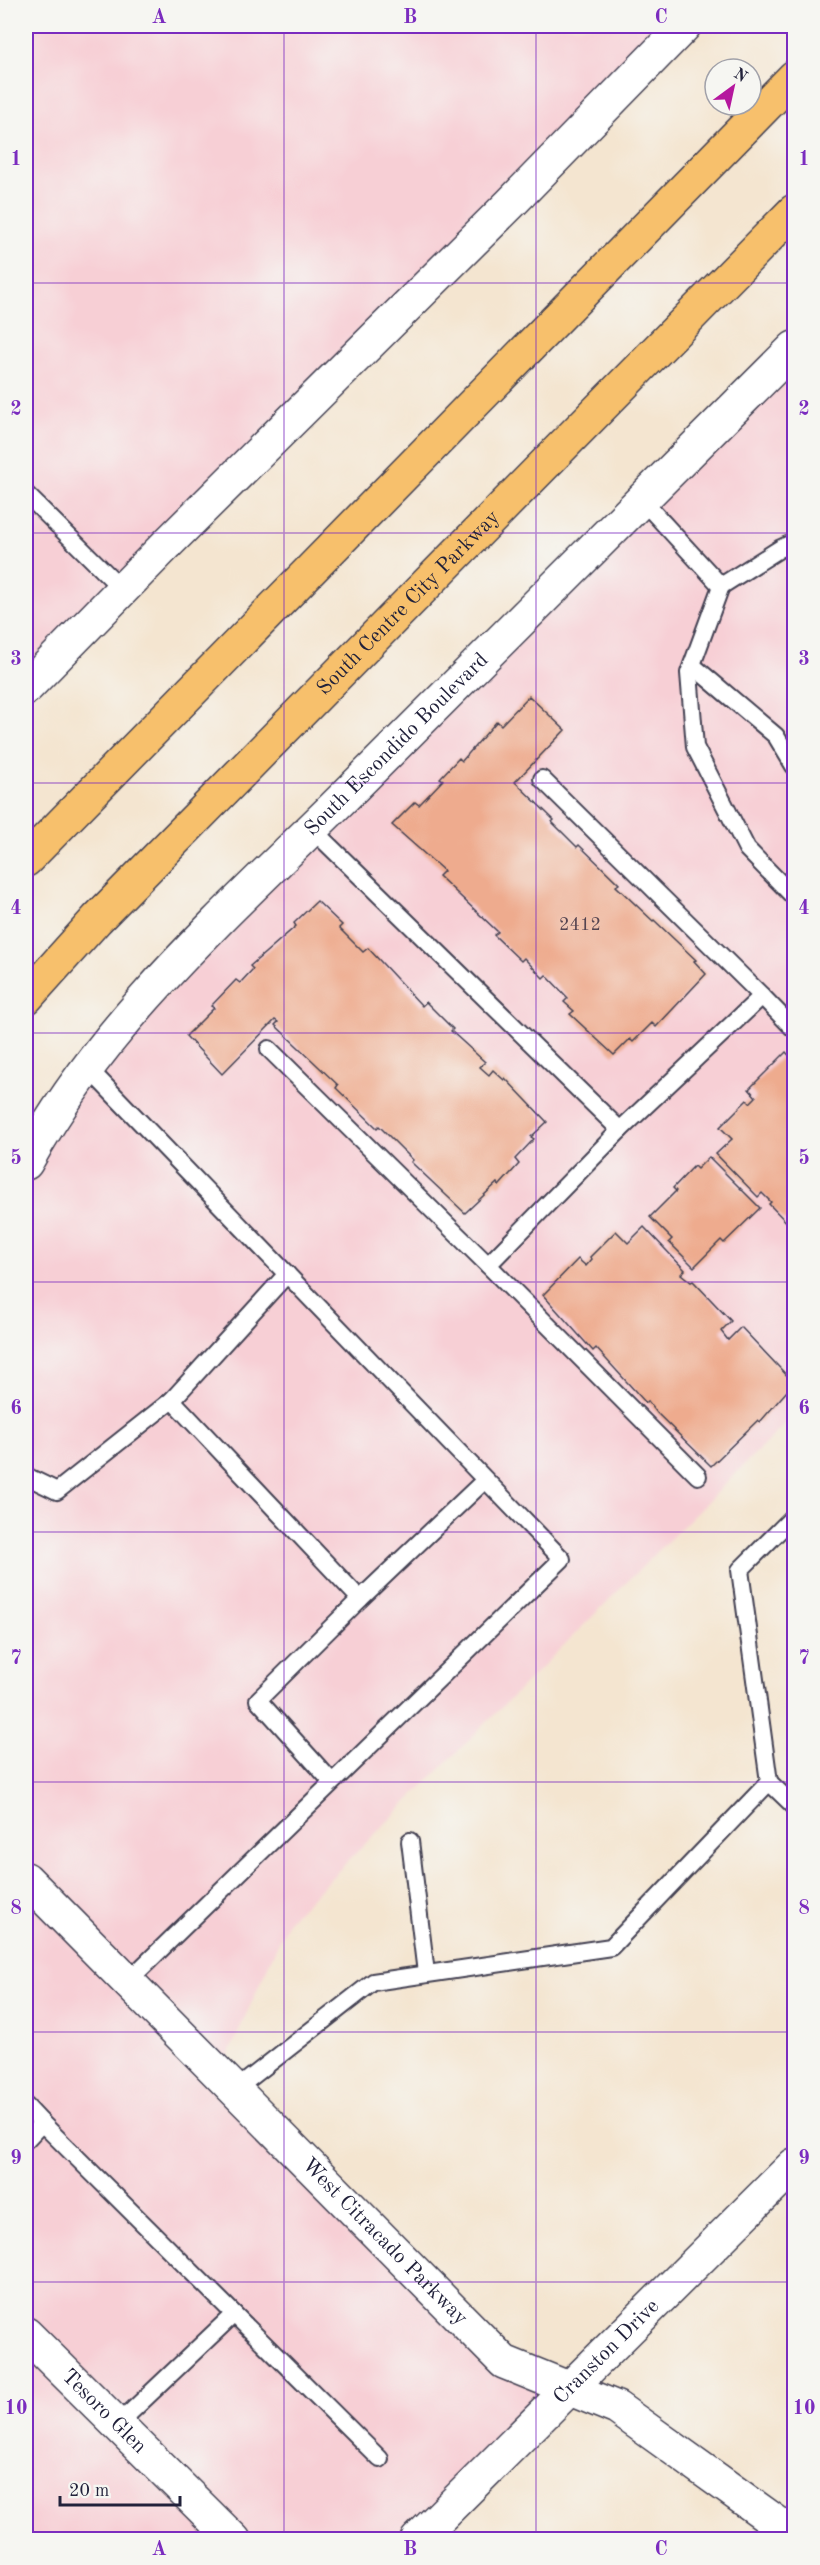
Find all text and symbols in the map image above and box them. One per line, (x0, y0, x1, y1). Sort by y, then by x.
text: A (151, 8, 167, 28)
text: B (403, 8, 417, 28)
text: C (654, 8, 668, 28)
north arrow (703, 57, 763, 117)
text: N (731, 66, 750, 87)
text: 1 (10, 150, 22, 170)
text: 1 (798, 150, 810, 170)
text: 2 (10, 400, 22, 420)
text: 2 (798, 400, 810, 420)
street label: South Centre City Parkway (313, 506, 504, 699)
street label: South Escondido Boulevard (301, 649, 492, 840)
text: 3 (10, 650, 22, 670)
text: 3 (798, 650, 810, 670)
text: 4 (10, 899, 22, 919)
text: 4 (798, 899, 810, 919)
house number: 2412 (559, 916, 601, 934)
text: 5 (10, 1148, 22, 1169)
text: 5 (798, 1148, 810, 1169)
text: 6 (10, 1399, 22, 1419)
text: 6 (798, 1399, 810, 1419)
text: 7 (10, 1649, 22, 1669)
text: 7 (798, 1649, 810, 1669)
text: 8 (10, 1899, 22, 1919)
text: 8 (798, 1899, 810, 1919)
text: 9 (10, 2149, 22, 2169)
text: 9 (798, 2149, 810, 2169)
street label: West Citracado Parkway (298, 2154, 472, 2329)
street label: Cranston Drive (550, 2295, 663, 2408)
street label: Tesoro Glen (58, 2365, 150, 2457)
text: 10 (4, 2399, 28, 2419)
text: 10 (792, 2399, 816, 2419)
scale bar (60, 2469, 180, 2507)
text: 20 m (69, 2482, 109, 2500)
text: A (151, 2540, 167, 2560)
text: B (403, 2540, 417, 2560)
text: C (654, 2540, 668, 2560)

